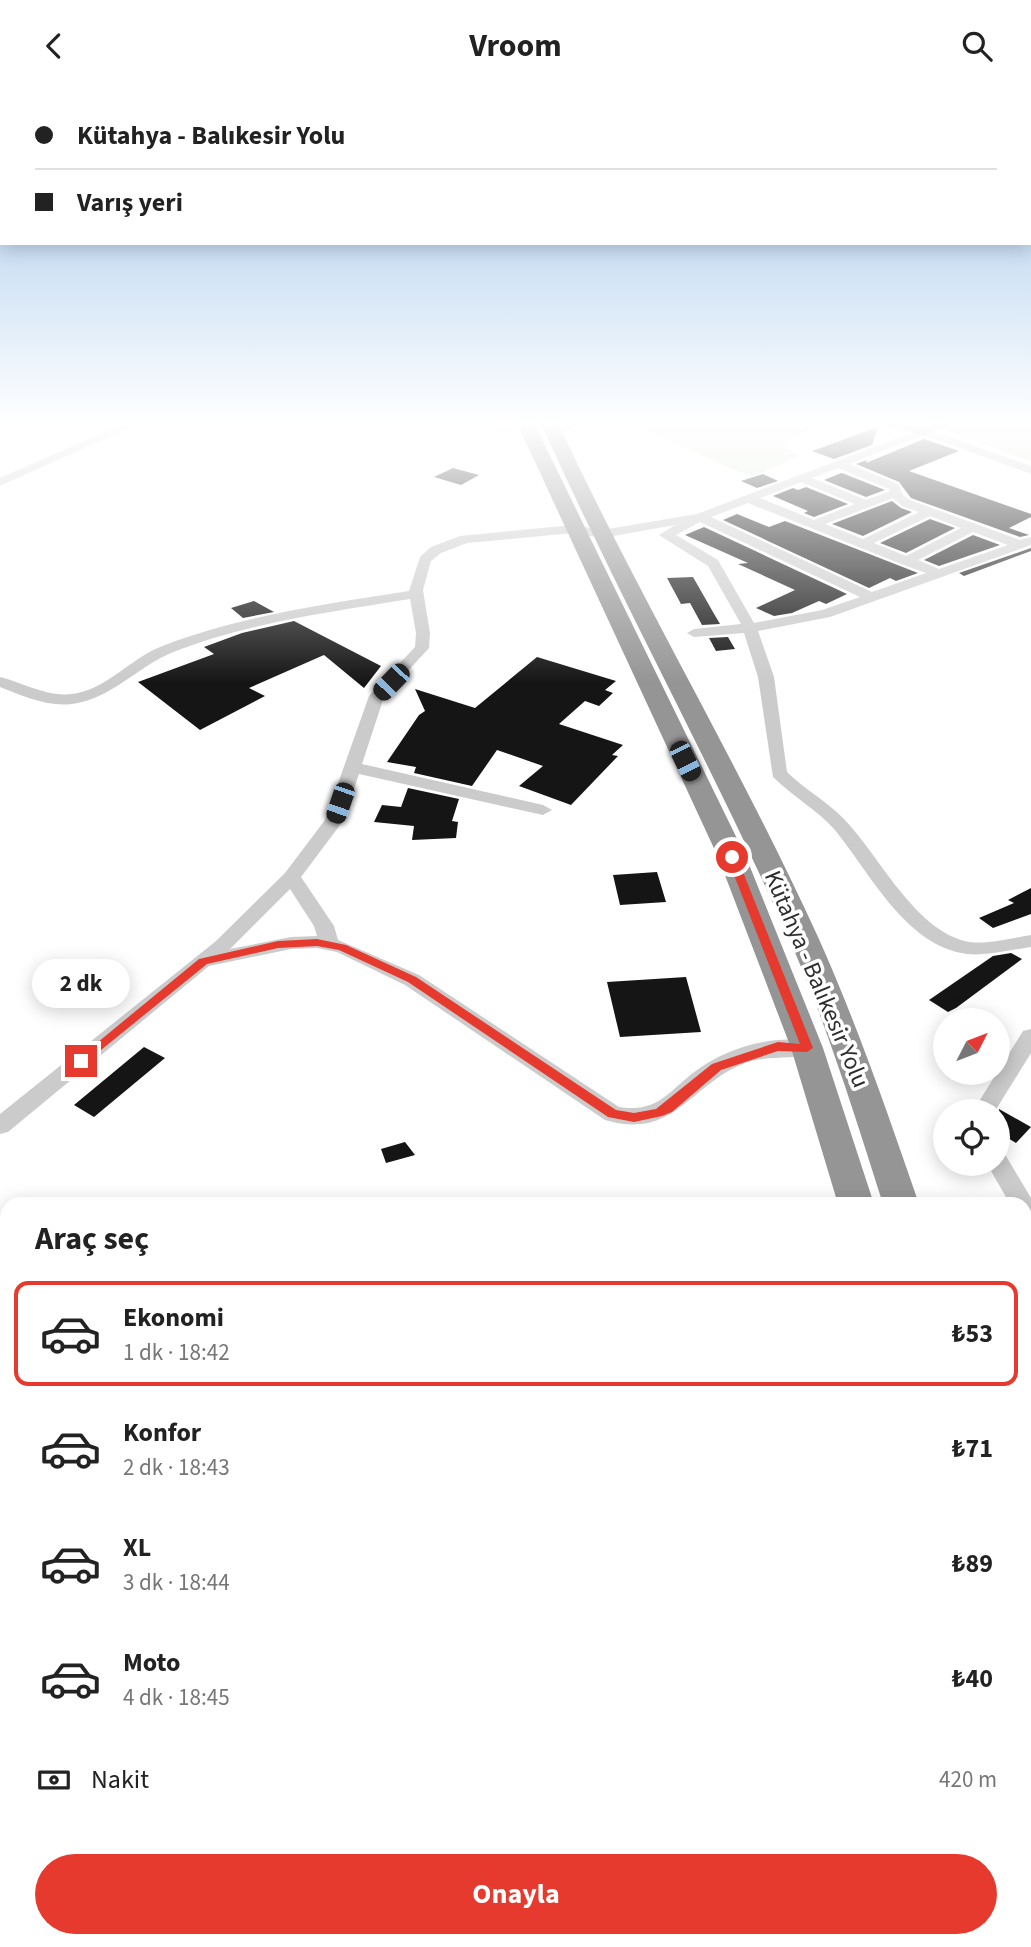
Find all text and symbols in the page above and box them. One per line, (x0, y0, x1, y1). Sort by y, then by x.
text: Vroom (469, 23, 562, 69)
icon: back (35, 27, 73, 65)
icon: search (958, 27, 996, 65)
text: Kütahya - Balıkesir Yolu (77, 117, 345, 154)
text: Varış yeri (77, 184, 183, 221)
car (369, 660, 414, 704)
car (667, 738, 704, 784)
car (324, 780, 357, 826)
route start (716, 841, 748, 873)
street label: Kütahya - Balıkesir Yolu (755, 865, 878, 1093)
callout: 2 dk (32, 960, 130, 1009)
text: 2 dk (60, 967, 102, 1000)
north arrow (933, 1008, 1010, 1085)
map controls (933, 1008, 1010, 1176)
route end (65, 1045, 97, 1077)
button: locate (933, 1099, 1010, 1176)
text: Araç seç (35, 1216, 149, 1262)
text: Ekonomi (123, 1299, 224, 1336)
icon: car (39, 1302, 102, 1365)
text: ₺53 (952, 1315, 993, 1352)
text: 1 dk · 18:42 (123, 1336, 230, 1369)
text: Konfor (123, 1414, 201, 1451)
icon: car (39, 1417, 102, 1480)
text: ₺71 (952, 1430, 993, 1467)
text: 2 dk · 18:43 (123, 1451, 230, 1484)
text: XL (123, 1529, 151, 1566)
icon: car (39, 1532, 102, 1595)
text: ₺89 (952, 1545, 993, 1582)
text: 3 dk · 18:44 (123, 1566, 230, 1599)
text: Moto (123, 1644, 180, 1681)
icon: car (39, 1647, 102, 1710)
text: ₺40 (952, 1660, 993, 1697)
text: 4 dk · 18:45 (123, 1681, 230, 1714)
icon: cash (35, 1761, 73, 1799)
text: Nakit (91, 1761, 149, 1798)
text: 420 m (939, 1763, 997, 1796)
button: Onayla (35, 1854, 997, 1934)

